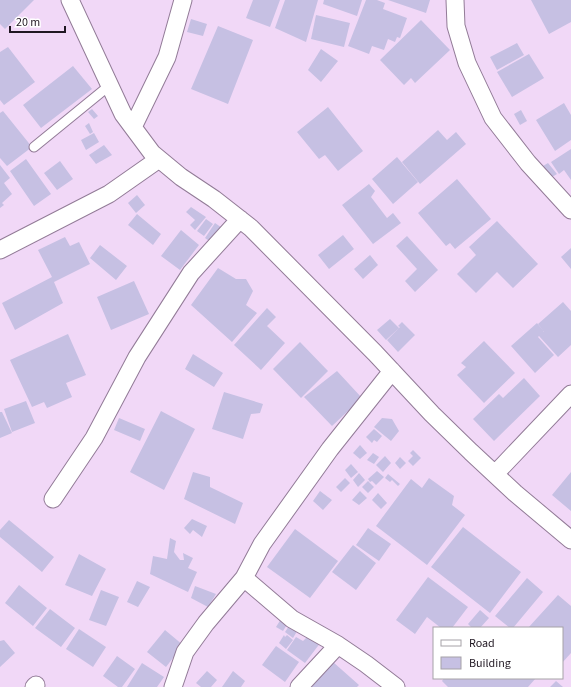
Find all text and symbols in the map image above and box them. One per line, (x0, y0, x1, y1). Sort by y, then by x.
scale bar (10, 8, 65, 34)
text: 20 m (16, 14, 40, 31)
legend (433, 627, 563, 679)
text: Road (469, 635, 495, 652)
text: Building (469, 655, 511, 672)

